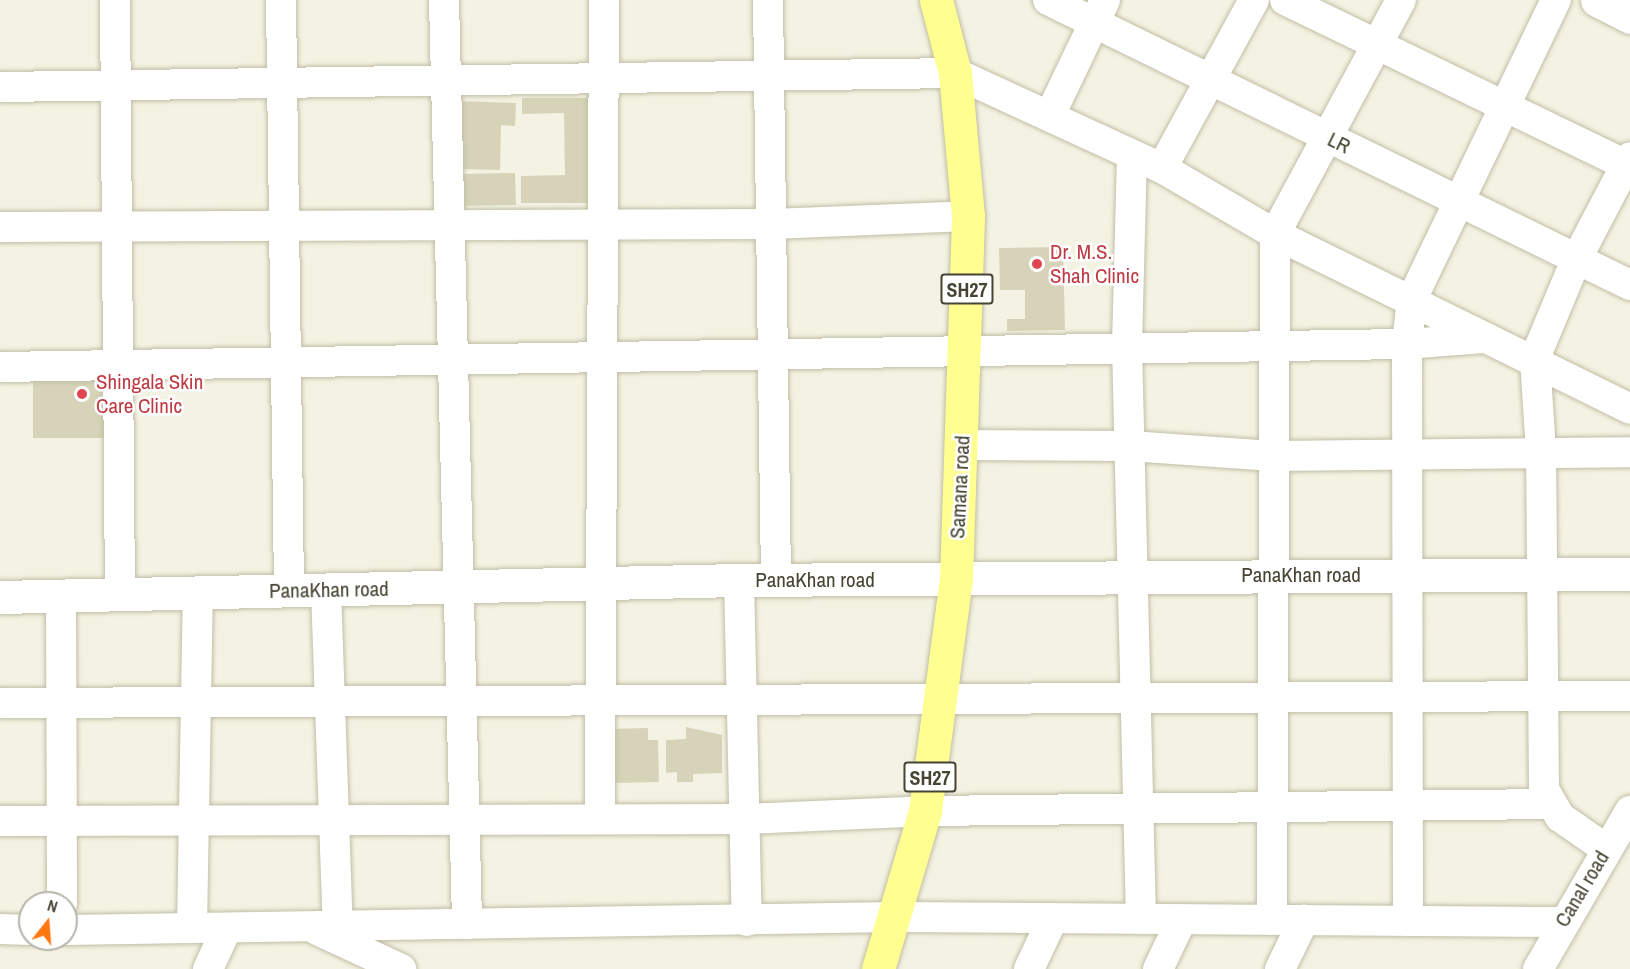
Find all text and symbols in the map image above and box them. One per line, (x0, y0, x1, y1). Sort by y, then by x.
street label: LR (1324, 127, 1354, 159)
place label: Dr. M.S. Shah Clinic (1050, 239, 1139, 289)
marker: Dr. M.S. Shah Clinic (1028, 255, 1046, 273)
road number: SH27 (940, 272, 994, 306)
place label: Shingala Skin Care Clinic (96, 369, 203, 419)
marker: Shingala Skin Care Clinic (73, 385, 91, 403)
street label: Samana road (945, 435, 975, 539)
street label: PanaKhan road (1241, 562, 1361, 588)
street label: PanaKhan road (755, 567, 875, 593)
street label: PanaKhan road (269, 576, 389, 604)
road number: SH27 (903, 760, 957, 794)
street label: Canal road (1550, 846, 1614, 932)
north arrow (18, 891, 78, 951)
text: N (45, 894, 60, 918)

